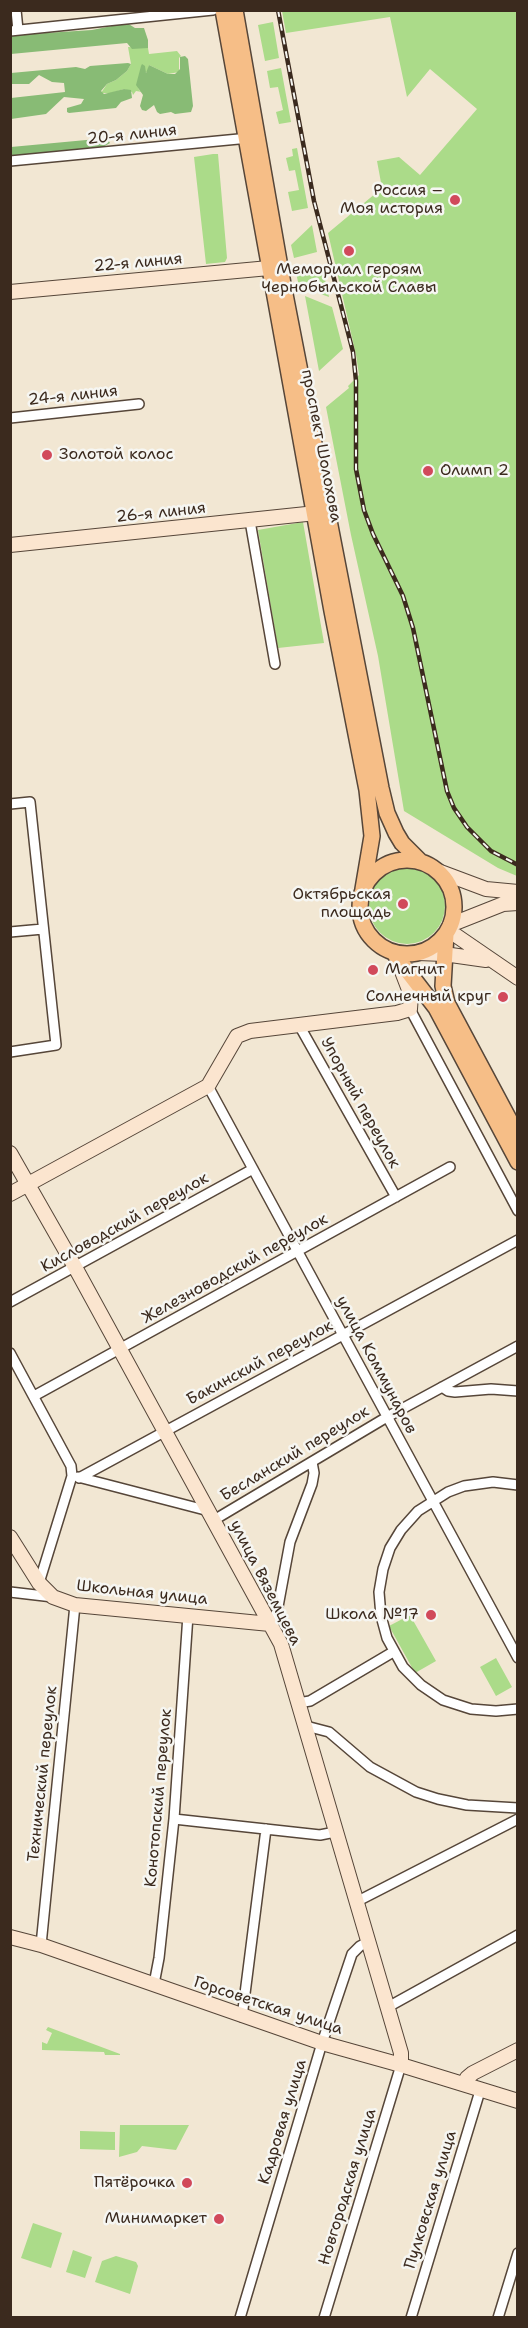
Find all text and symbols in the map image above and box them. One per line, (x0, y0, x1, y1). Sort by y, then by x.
street label: 20-я линия (86, 121, 178, 149)
place label: Россия – Моя история (340, 181, 443, 219)
marker: Россия – Моя история (448, 193, 462, 207)
marker: Мемориал героям Чернобыльской Славы (342, 244, 356, 258)
street label: 22-я линия (93, 250, 183, 276)
place label: Мемориал героям Чернобыльской Славы (261, 260, 437, 298)
street label: проспект Шолохова (297, 368, 345, 524)
street label: 24-я линия (27, 382, 119, 410)
place label: Золотой колос (59, 445, 173, 465)
marker: Золотой колос (40, 448, 54, 462)
place label: Олимп 2 (440, 461, 509, 481)
marker: Олимп 2 (421, 464, 435, 478)
street label: 26-я линия (115, 499, 207, 527)
place label: Октябрьская площадь (292, 885, 391, 923)
marker: Октябрьская площадь (396, 897, 410, 911)
place label: Магнит (385, 960, 445, 980)
marker: Магнит (366, 963, 380, 977)
place label: Солнечный круг (366, 987, 491, 1007)
marker: Солнечный круг (496, 990, 510, 1004)
street label: Упорный переулок (316, 1034, 404, 1172)
street label: Кисловодский переулок (38, 1169, 212, 1277)
street label: Железноводский переулок (139, 1210, 331, 1328)
street label: улица Коммунаров (332, 1293, 420, 1437)
street label: Бакинский переулок (184, 1316, 336, 1410)
street label: Бесланский переулок (217, 1402, 373, 1506)
street label: улица Вяземцева (225, 1517, 305, 1649)
street label: Школьная улица (76, 1577, 208, 1609)
place label: Школа №17 (325, 1605, 419, 1625)
marker: Школа №17 (424, 1608, 438, 1622)
street label: Технический переулок (24, 1685, 62, 1863)
street label: Конотопский переулок (142, 1708, 176, 1888)
street label: Горсоветская улица (191, 1973, 345, 2039)
street label: Кадровая улица (255, 2057, 311, 2187)
street label: Новгородская улица (315, 2106, 381, 2268)
street label: Пулковская улица (401, 2129, 461, 2271)
place label: Пятёрочка (94, 2173, 175, 2193)
marker: Пятёрочка (180, 2176, 194, 2190)
place label: Минимаркет (105, 2209, 207, 2229)
marker: Минимаркет (212, 2212, 226, 2226)

